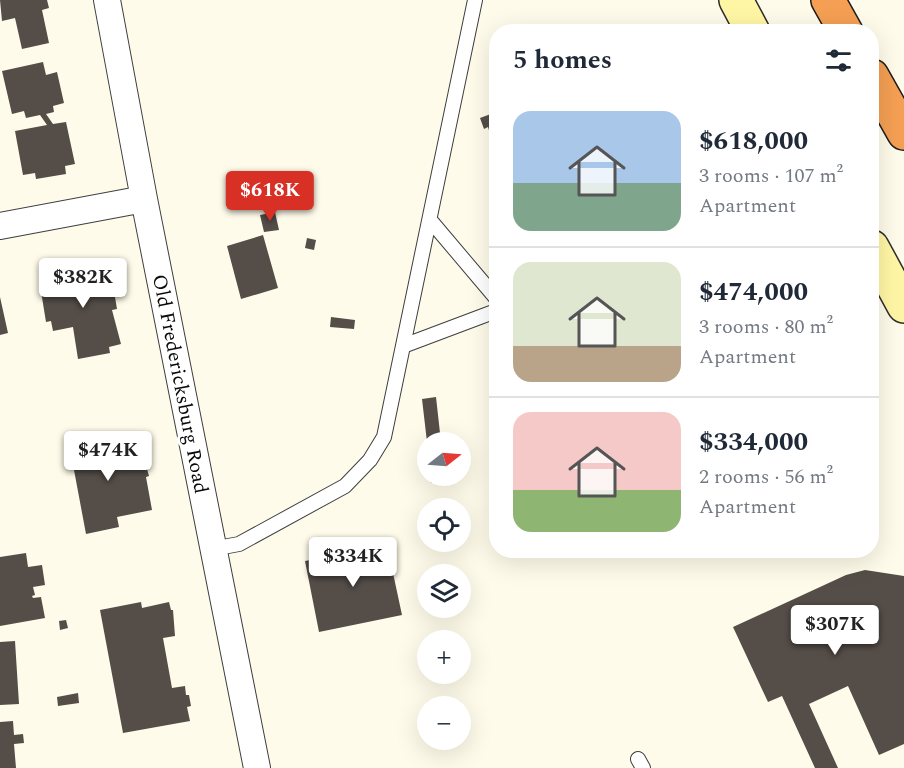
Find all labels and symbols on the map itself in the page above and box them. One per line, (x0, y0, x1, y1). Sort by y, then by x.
pin: $618K (228, 171, 312, 222)
pin: $382K (41, 258, 125, 309)
street label: Old Fredericksburg Road (144, 272, 216, 496)
pin: $474K (66, 431, 150, 482)
north arrow (417, 432, 471, 486)
pin: $334K (311, 537, 395, 588)
pin: $307K (793, 605, 877, 656)

